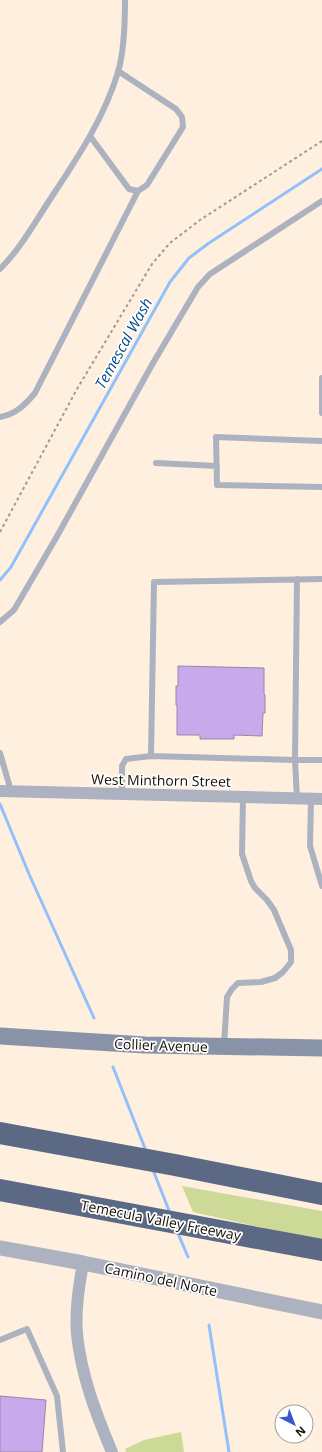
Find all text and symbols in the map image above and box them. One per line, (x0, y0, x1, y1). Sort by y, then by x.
water label: Temescal Wash (90, 294, 156, 392)
street label: West Minthorn Street (91, 769, 231, 791)
street label: Collier Avenue (114, 1034, 208, 1056)
street label: Temecula Valley Freeway (79, 1195, 244, 1245)
street label: Camino del Norte (103, 1258, 219, 1300)
north arrow (274, 1404, 314, 1444)
text: N (293, 1423, 309, 1440)

